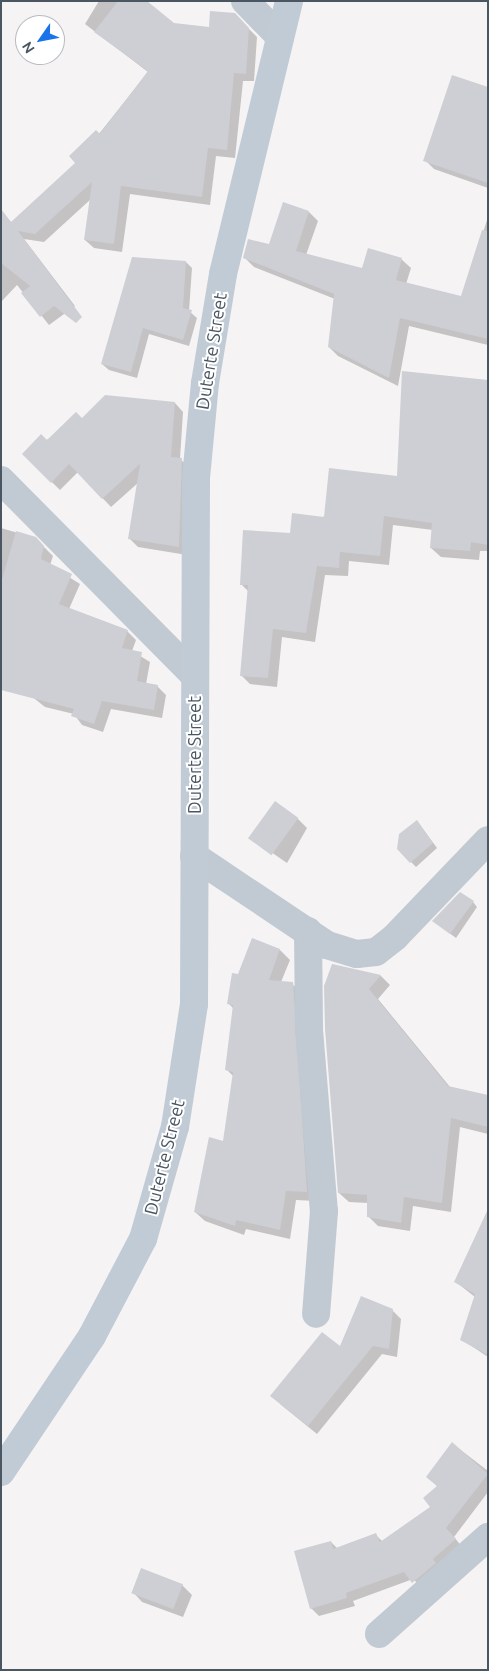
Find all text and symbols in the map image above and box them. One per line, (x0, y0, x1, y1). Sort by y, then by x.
north arrow (15, 15, 65, 65)
text: N (19, 39, 38, 56)
street label: Duterte Street (191, 291, 231, 411)
street label: Duterte Street (183, 696, 205, 814)
street label: Duterte Street (139, 1097, 189, 1217)

